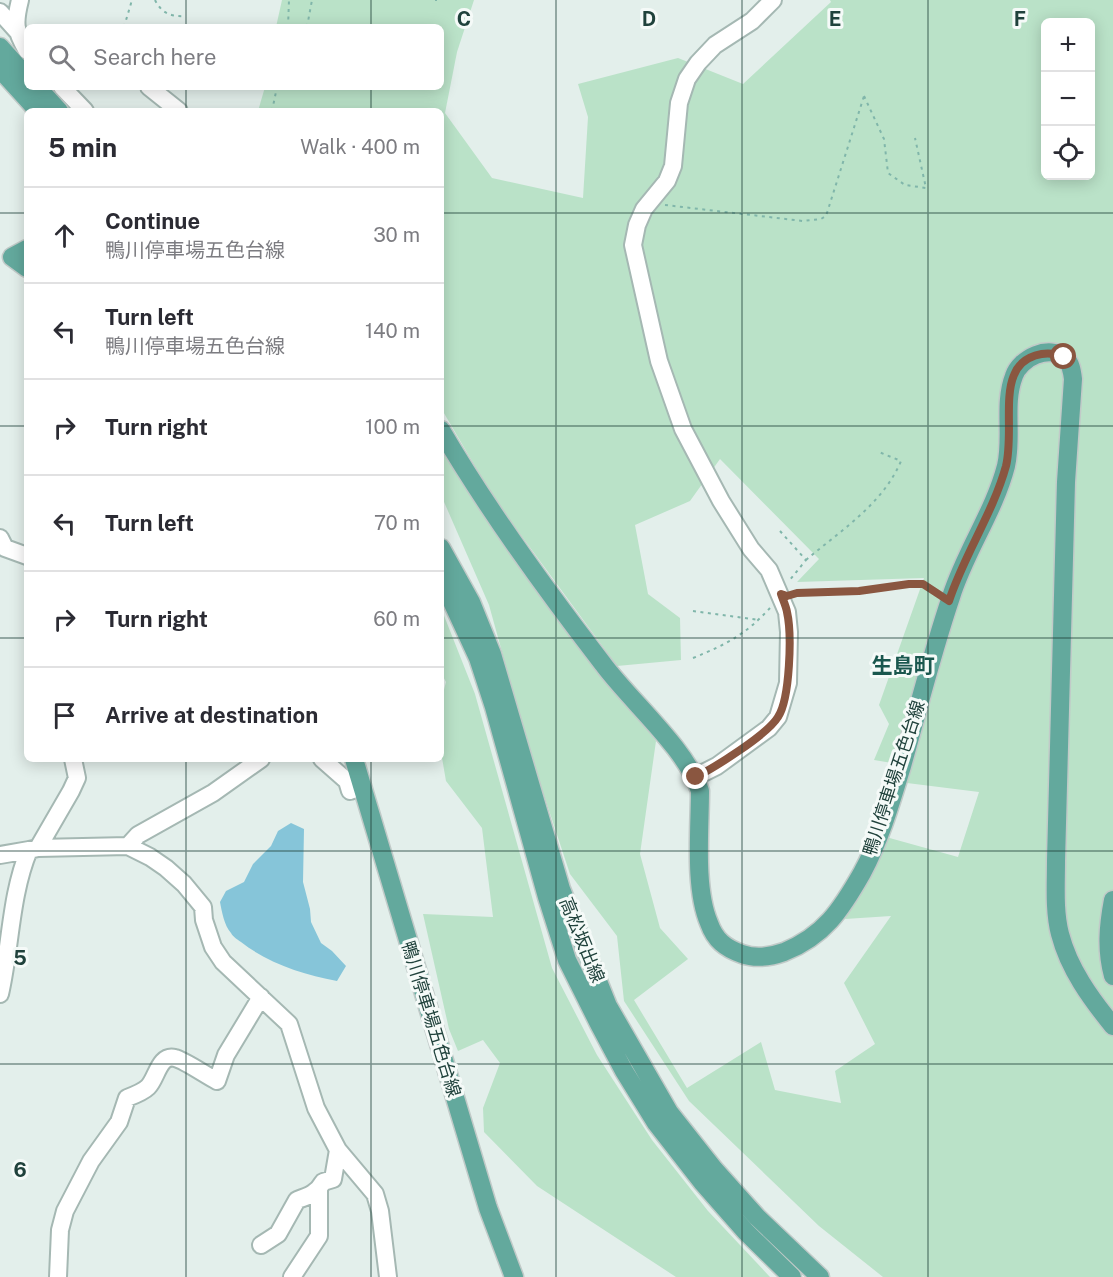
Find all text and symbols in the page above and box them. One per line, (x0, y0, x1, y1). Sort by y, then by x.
text: C (457, 7, 471, 31)
text: D (642, 7, 656, 31)
text: E (829, 7, 841, 31)
text: F (1014, 7, 1026, 31)
map controls (1041, 18, 1095, 180)
button: + (1041, 18, 1095, 72)
search box (24, 24, 444, 90)
icon: search (45, 41, 78, 74)
text: Search here (93, 44, 217, 70)
button: − (1041, 72, 1095, 126)
button: locate (1041, 126, 1095, 180)
text: 5 min (48, 132, 117, 163)
text: Walk · 400 m (300, 135, 420, 159)
text: Continue (105, 208, 200, 234)
icon: ahead (48, 219, 81, 252)
text: 30 m (373, 223, 420, 247)
text: 鴨川停車場五色台線 (105, 238, 285, 262)
text: Turn left (105, 304, 194, 330)
icon: left (48, 315, 81, 348)
text: 140 m (365, 319, 420, 343)
text: 鴨川停車場五色台線 (105, 334, 285, 358)
route start (1050, 343, 1076, 369)
icon: right (48, 411, 81, 444)
text: Turn right (105, 414, 208, 440)
text: 100 m (365, 415, 420, 439)
icon: left (48, 507, 81, 540)
text: Turn left (105, 510, 194, 536)
text: 70 m (374, 511, 420, 535)
icon: right (48, 603, 81, 636)
text: Turn right (105, 606, 208, 632)
text: 60 m (373, 607, 420, 631)
district label: 生島町 (872, 653, 935, 678)
street label: 鴨川停車場五色台線 (859, 698, 929, 858)
icon: arrive (48, 699, 81, 732)
text: Arrive at destination (105, 702, 318, 728)
route end (682, 763, 708, 789)
street label: 高松坂出線 (556, 894, 609, 985)
street label: 鴨川停車場五色台線 (398, 938, 465, 1099)
text: 5 (13, 946, 27, 970)
text: 6 (13, 1158, 27, 1182)

